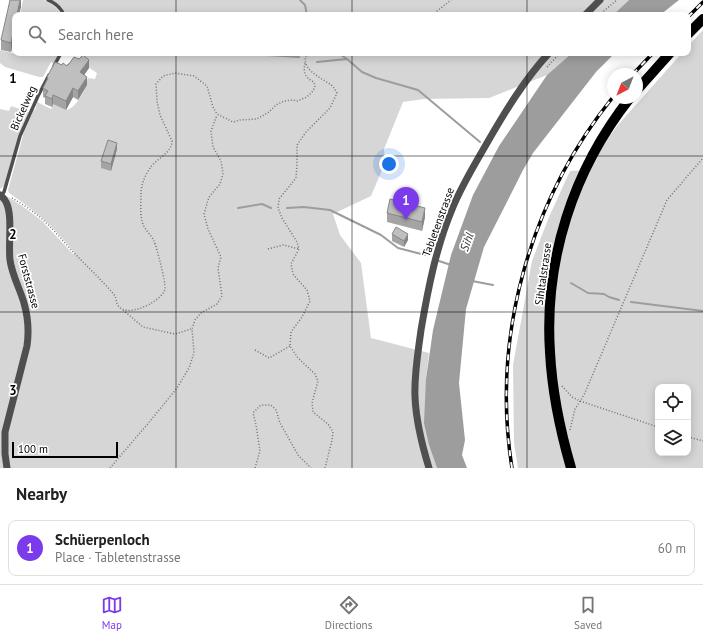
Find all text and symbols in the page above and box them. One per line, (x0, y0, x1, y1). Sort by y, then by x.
search box (12, 12, 691, 56)
icon: search (26, 23, 48, 45)
text: Search here (58, 25, 134, 44)
north arrow (607, 68, 643, 104)
text: 1 (9, 70, 17, 87)
street label: Bickelweg (7, 83, 39, 133)
your location (379, 154, 399, 174)
street label: Tabletenstrasse (419, 185, 457, 259)
pin: 1 (393, 187, 419, 220)
text: 2 (9, 226, 17, 243)
water label: Sihl (456, 230, 477, 253)
street label: Sihltalstrasse (532, 242, 554, 306)
street label: Forststrasse (15, 252, 43, 310)
text: 3 (9, 382, 17, 399)
map controls (655, 384, 691, 456)
button: locate (655, 384, 691, 420)
button: layers (655, 420, 691, 456)
scale bar (12, 440, 118, 459)
text: 100 m (18, 442, 48, 456)
text: Nearby (16, 483, 67, 505)
text: Schüerpenloch (55, 530, 150, 549)
text: 1 (26, 540, 34, 557)
text: 60 m (658, 540, 686, 557)
text: Place · Tabletenstrasse (55, 549, 181, 566)
tab: Map (101, 594, 123, 632)
tab: Directions (325, 594, 372, 632)
tab: Saved (574, 594, 602, 632)

